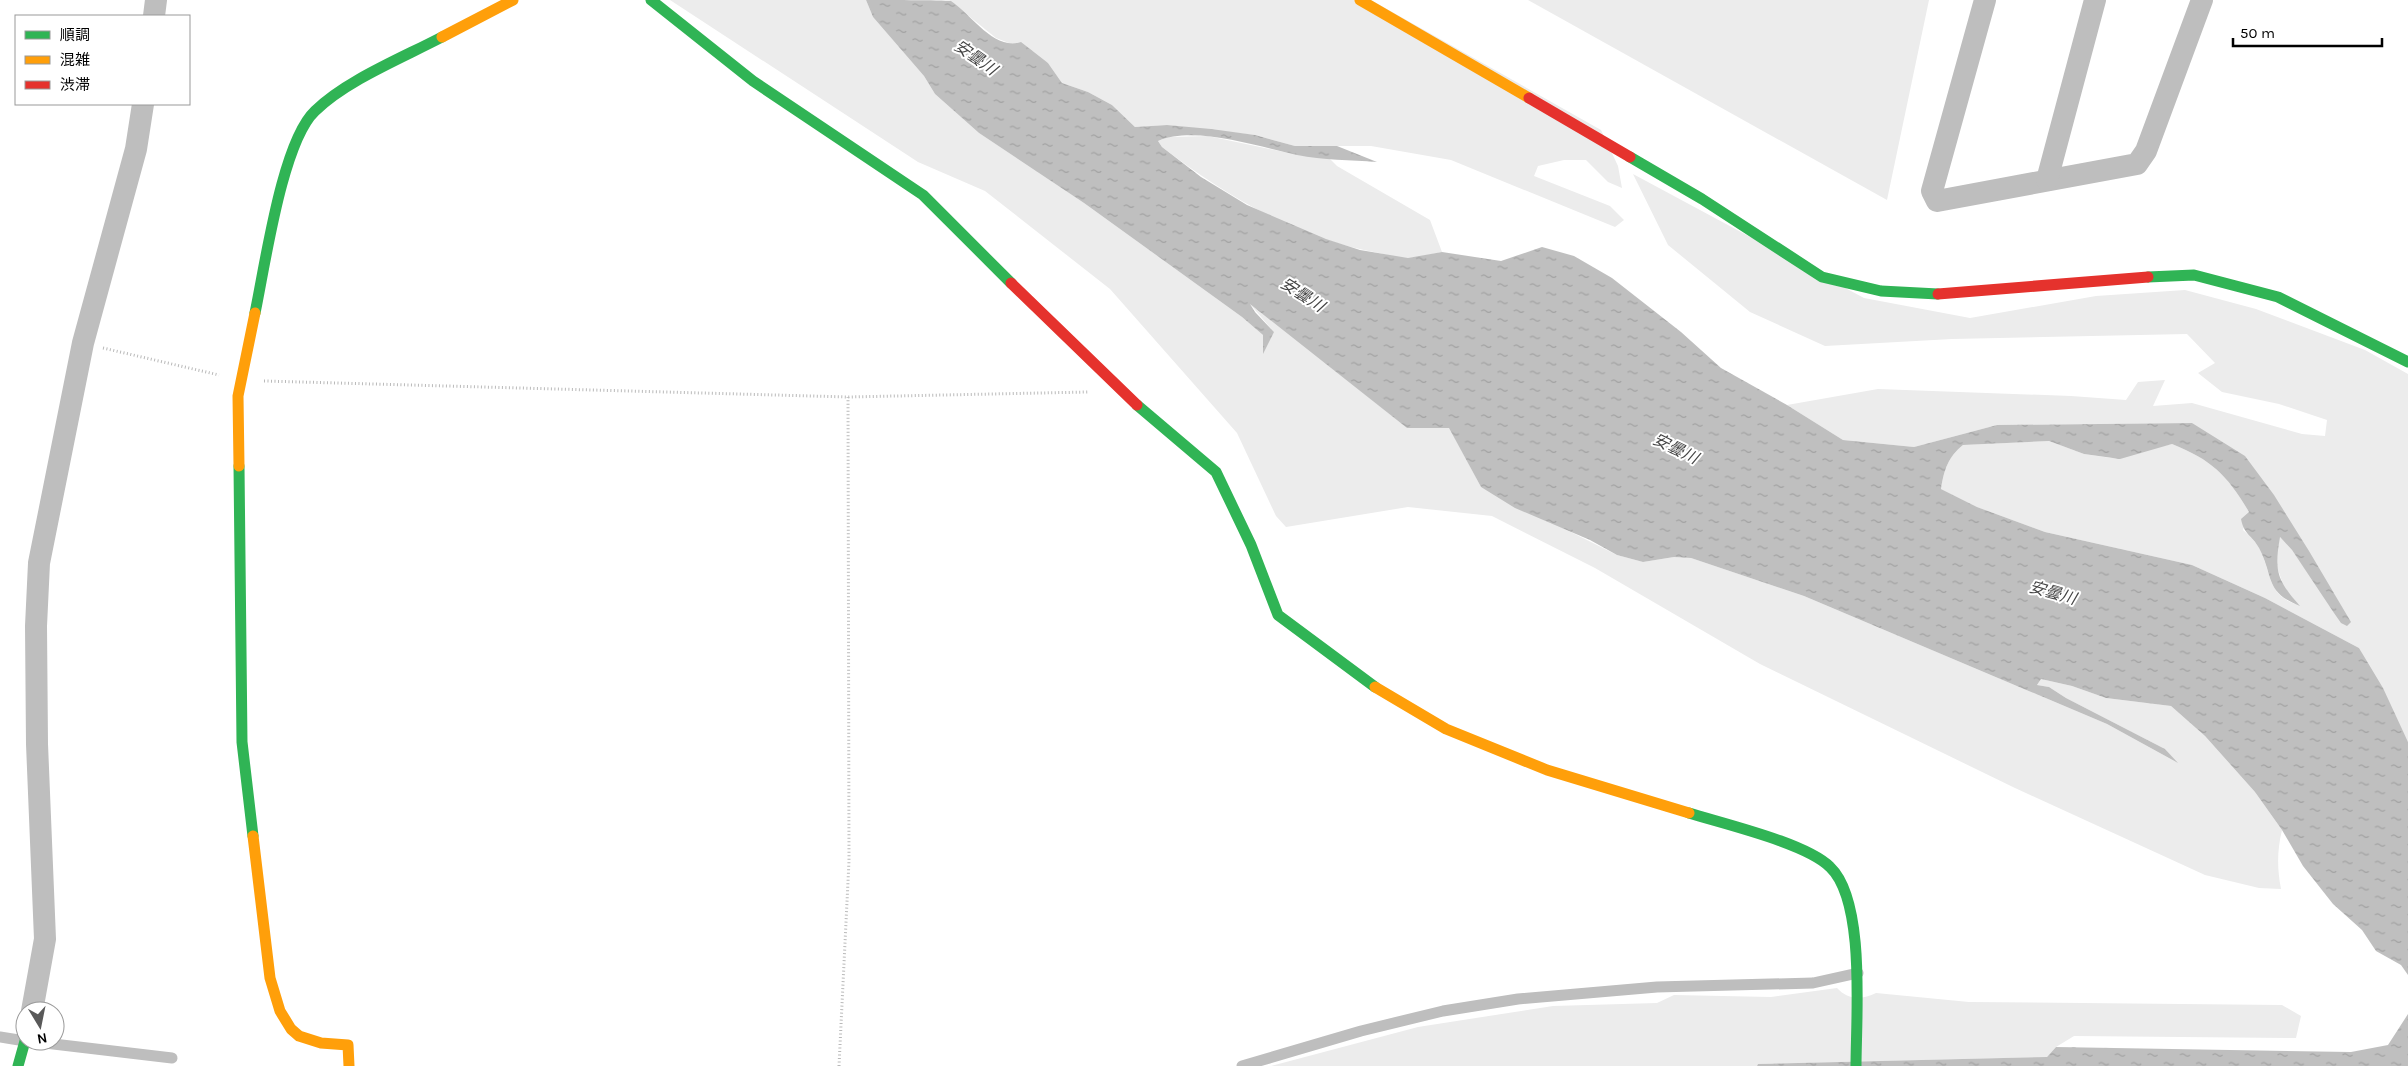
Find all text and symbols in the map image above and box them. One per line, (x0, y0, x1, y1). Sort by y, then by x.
legend (15, 15, 190, 105)
scale bar (2233, 15, 2382, 47)
text: 50 m (2240, 24, 2275, 42)
text: 順調 (60, 26, 90, 44)
water label: 安曇川 (951, 36, 1002, 80)
text: 混雑 (60, 51, 90, 69)
text: 渋滞 (60, 76, 90, 94)
water label: 安曇川 (1277, 273, 1330, 317)
water label: 安曇川 (1650, 429, 1703, 468)
water label: 安曇川 (2027, 577, 2080, 609)
north arrow (15, 1001, 65, 1051)
text: N (36, 1029, 49, 1048)

